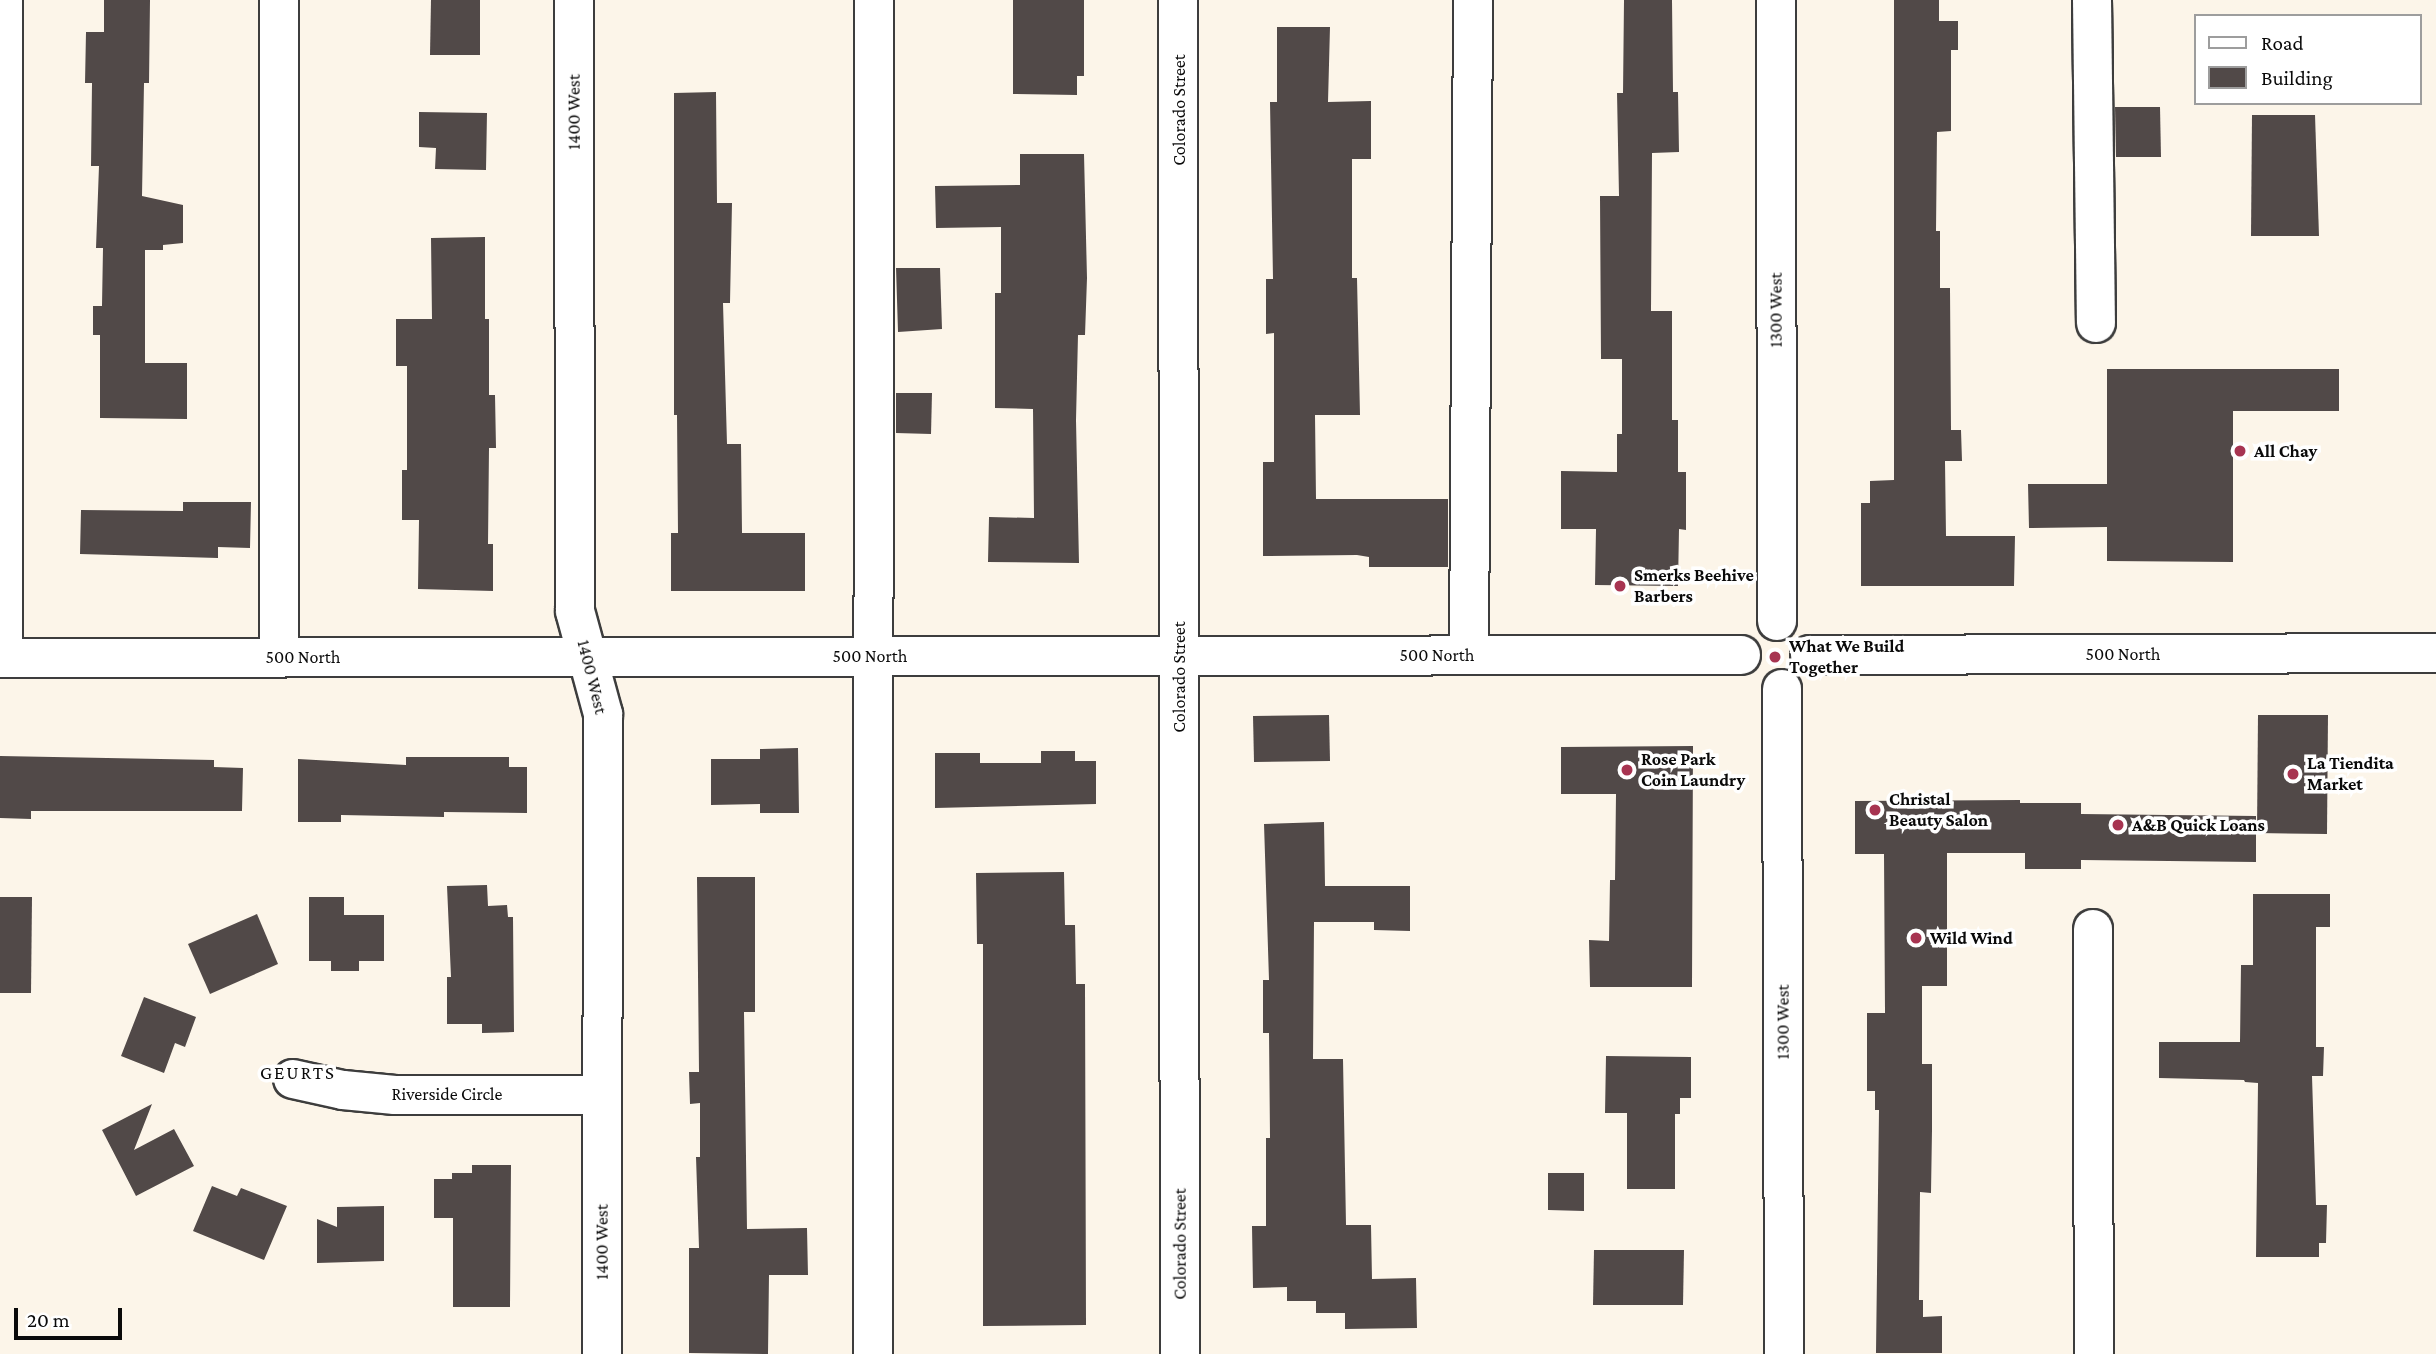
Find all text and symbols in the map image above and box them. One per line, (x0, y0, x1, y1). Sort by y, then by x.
legend (2194, 14, 2422, 105)
text: Road (2261, 31, 2304, 55)
street label: Colorado Street (1168, 54, 1190, 166)
text: Building (2261, 66, 2333, 90)
street label: 1400 West (563, 74, 585, 150)
street label: 1300 West (1765, 273, 1787, 347)
place label: All Chay (2254, 440, 2317, 462)
marker: All Chay (2232, 443, 2248, 459)
place label: Smerks Beehive Barbers (1634, 565, 1754, 608)
marker: Smerks Beehive Barbers (1612, 578, 1628, 594)
street label: Colorado Street (1168, 621, 1190, 733)
place label: What We Build Together (1789, 636, 1904, 678)
street label: 1400 West (572, 638, 612, 716)
street label: 500 North (2086, 643, 2160, 665)
street label: 500 North (1400, 644, 1474, 666)
street label: 500 North (833, 645, 907, 667)
street label: 500 North (266, 646, 340, 668)
marker: What We Build Together (1767, 649, 1783, 665)
place label: Rose Park Coin Laundry (1641, 749, 1745, 792)
place label: La Tiendita Market (2307, 753, 2394, 796)
marker: Rose Park Coin Laundry (1619, 762, 1635, 778)
marker: La Tiendita Market (2285, 766, 2301, 782)
place label: Christal Beauty Salon (1889, 789, 1988, 832)
marker: Christal Beauty Salon (1867, 802, 1883, 818)
place label: A&B Quick Loans (2132, 814, 2265, 836)
marker: A&B Quick Loans (2110, 817, 2126, 833)
place label: Wild Wind (1930, 927, 2013, 949)
marker: Wild Wind (1908, 930, 1924, 946)
street label: 1300 West (1772, 985, 1794, 1059)
district label: GEURTS (261, 1062, 335, 1084)
street label: Riverside Circle (392, 1083, 502, 1105)
street label: Colorado Street (1169, 1188, 1191, 1300)
street label: 1400 West (591, 1204, 613, 1280)
scale bar (18, 1294, 126, 1338)
text: 20 m (27, 1308, 70, 1332)

